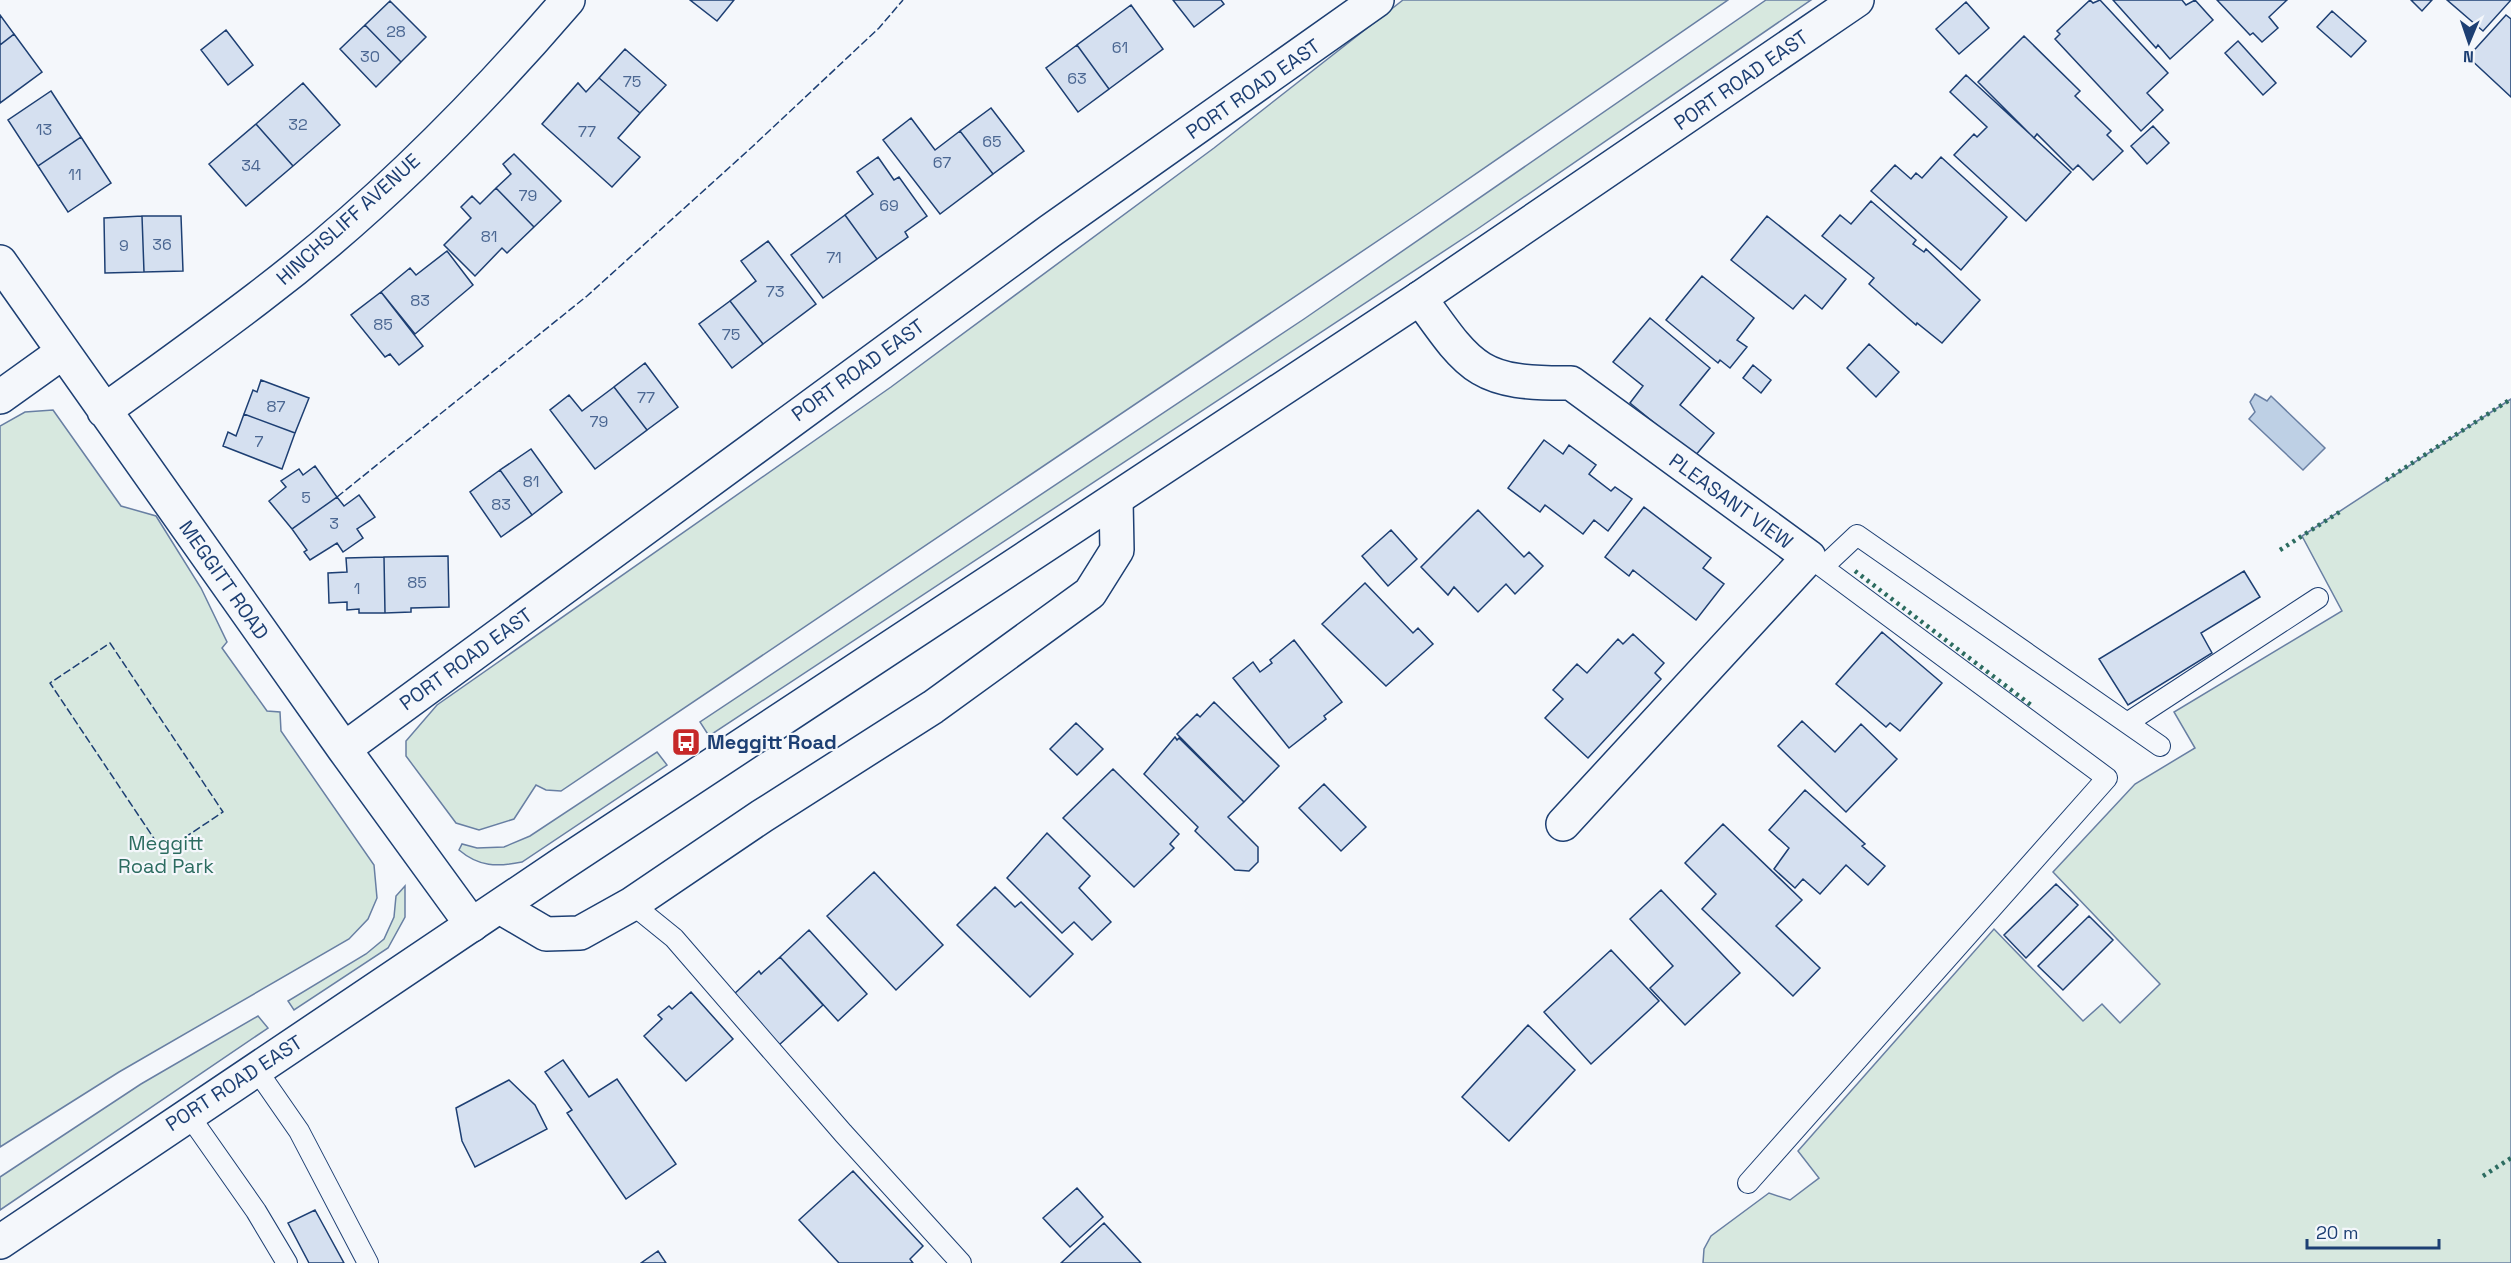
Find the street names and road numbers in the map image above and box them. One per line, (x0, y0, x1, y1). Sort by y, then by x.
street label: PORT ROAD EAST (1669, 24, 1813, 136)
street label: PORT ROAD EAST (1181, 33, 1325, 145)
street label: HINCHSLIFF AVENUE (271, 148, 425, 290)
street label: PORT ROAD EAST (786, 313, 930, 427)
street label: PLEASANT VIEW (1664, 447, 1798, 555)
street label: MEGGITT ROAD (173, 515, 275, 645)
street label: PORT ROAD EAST (394, 602, 538, 716)
street label: PORT ROAD EAST (161, 1029, 308, 1137)

